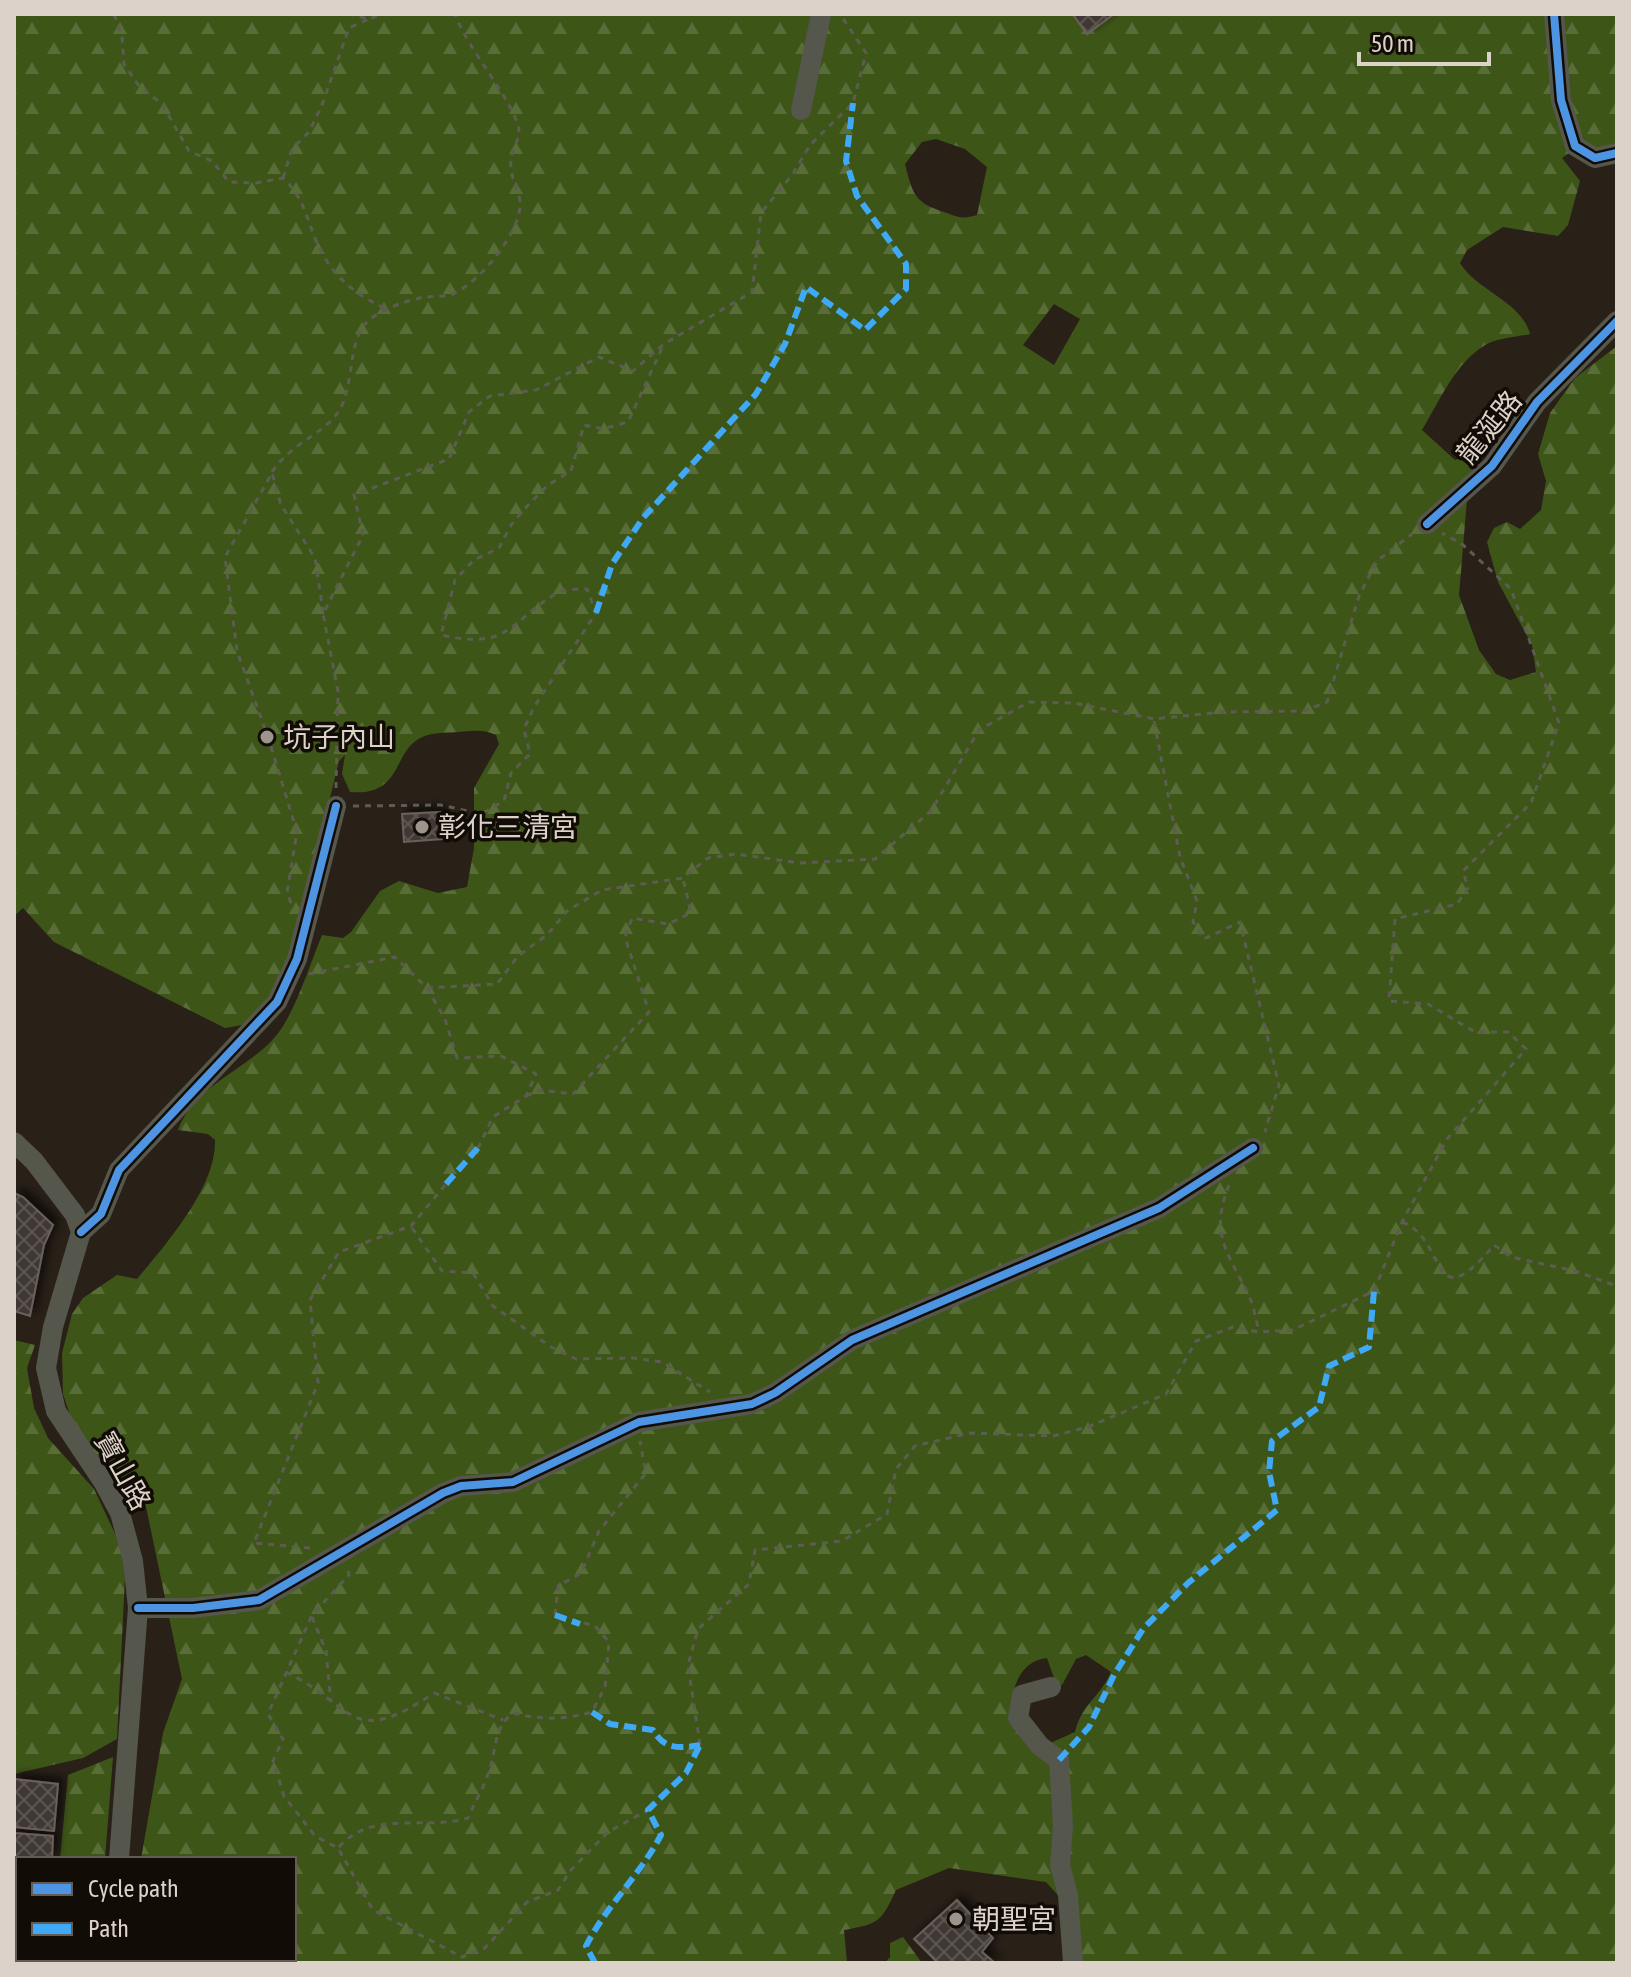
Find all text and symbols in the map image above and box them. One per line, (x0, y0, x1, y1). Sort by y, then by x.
scale bar (1359, 16, 1489, 66)
text: 50 m (1371, 30, 1414, 57)
street label: 龍涎路 (1450, 384, 1528, 470)
place label: 坑子內山 (283, 721, 395, 753)
marker: 坑子內山 (258, 728, 276, 746)
place label: 彰化三清宮 (438, 811, 578, 843)
marker: 彰化三清宮 (413, 818, 431, 836)
street label: 寶山路 (89, 1427, 157, 1515)
legend (16, 1857, 296, 1961)
text: Cycle path (88, 1875, 179, 1902)
place label: 朝聖宮 (972, 1903, 1056, 1935)
marker: 朝聖宮 (947, 1910, 965, 1928)
text: Path (88, 1915, 129, 1942)

